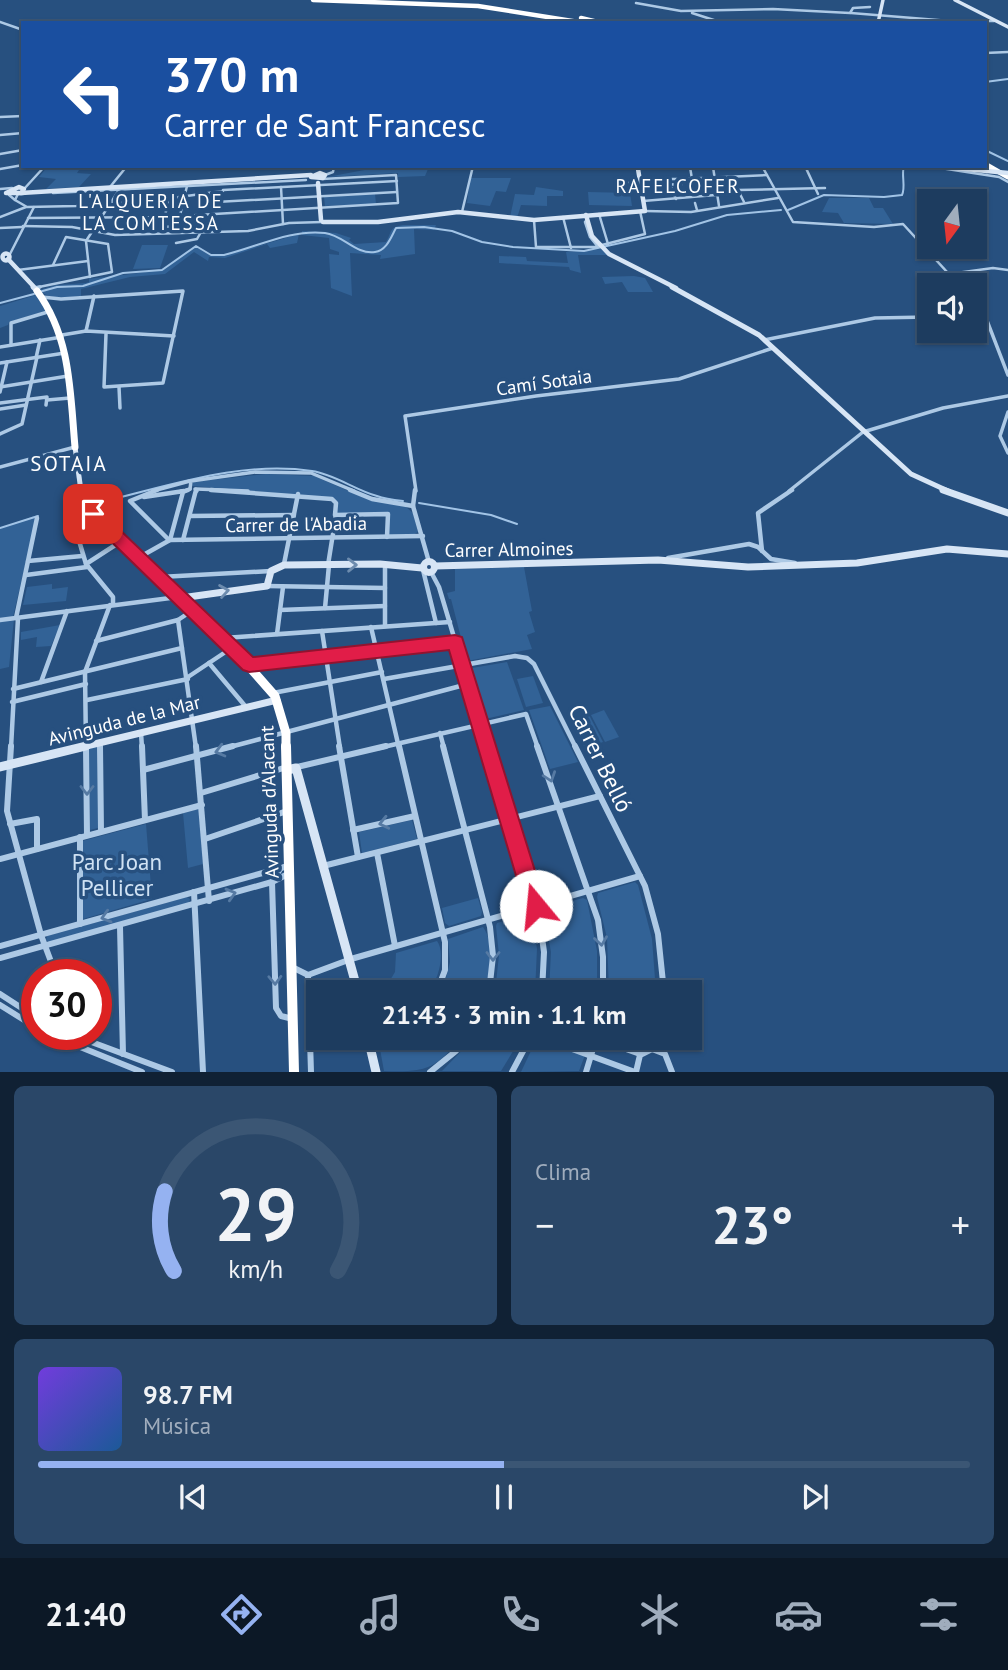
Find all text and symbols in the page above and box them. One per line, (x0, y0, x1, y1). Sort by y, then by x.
text: 370 m (164, 42, 299, 106)
icon: left (49, 49, 140, 140)
text: Carrer de Sant Francesc (164, 104, 485, 146)
district label: RAFELCOFER (615, 174, 741, 198)
district label: L'ALQUERIA DE LA COMTESSA (78, 189, 224, 235)
north arrow (917, 189, 987, 259)
map controls (917, 189, 987, 343)
button: sound (917, 273, 987, 343)
street label: Camí Sotaia (495, 363, 593, 401)
district label: SOTAIA (30, 450, 108, 477)
pin (63, 484, 123, 544)
icon: arrive (74, 495, 112, 533)
street label: Carrer de l'Abadia (225, 511, 367, 537)
street label: Carrer Almoines (444, 536, 574, 562)
one-way arrow (347, 557, 358, 572)
one-way arrow (218, 584, 229, 599)
street label: Avinguda de la Mar (45, 689, 203, 751)
street label: Carrer Belló (562, 699, 640, 817)
street label: Avinguda d'Alacant (254, 724, 284, 879)
one-way arrow (214, 743, 226, 757)
one-way arrow (542, 771, 556, 783)
one-way arrow (79, 785, 94, 796)
one-way arrow (379, 815, 391, 830)
park label: Parc Joan Pellicer (72, 847, 162, 902)
position arrow (499, 869, 573, 943)
one-way arrow (225, 888, 237, 903)
one-way arrow (100, 909, 112, 923)
one-way arrow (593, 935, 608, 947)
one-way arrow (485, 951, 501, 962)
speed limit sign: 30 (21, 959, 112, 1050)
one-way arrow (268, 975, 283, 986)
text: 21:43 · 3 min · 1.1 km (382, 998, 627, 1031)
text: Clima (535, 1157, 591, 1186)
text: 29 (214, 1168, 297, 1262)
text: 23° (712, 1191, 793, 1258)
text: − (535, 1200, 554, 1249)
text: + (951, 1200, 970, 1249)
text: km/h (228, 1253, 283, 1285)
text: 98.7 FM (143, 1378, 233, 1411)
text: Música (143, 1411, 211, 1440)
icon: previous (174, 1478, 212, 1516)
icon: pause (485, 1478, 523, 1516)
icon: next (796, 1478, 834, 1516)
icon: directions (217, 1590, 266, 1639)
icon: music (356, 1590, 405, 1639)
icon: phone (496, 1590, 545, 1639)
icon: climate (635, 1590, 684, 1639)
icon: car (774, 1590, 823, 1639)
icon: filters (914, 1590, 963, 1639)
text: 21:40 (45, 1593, 126, 1635)

